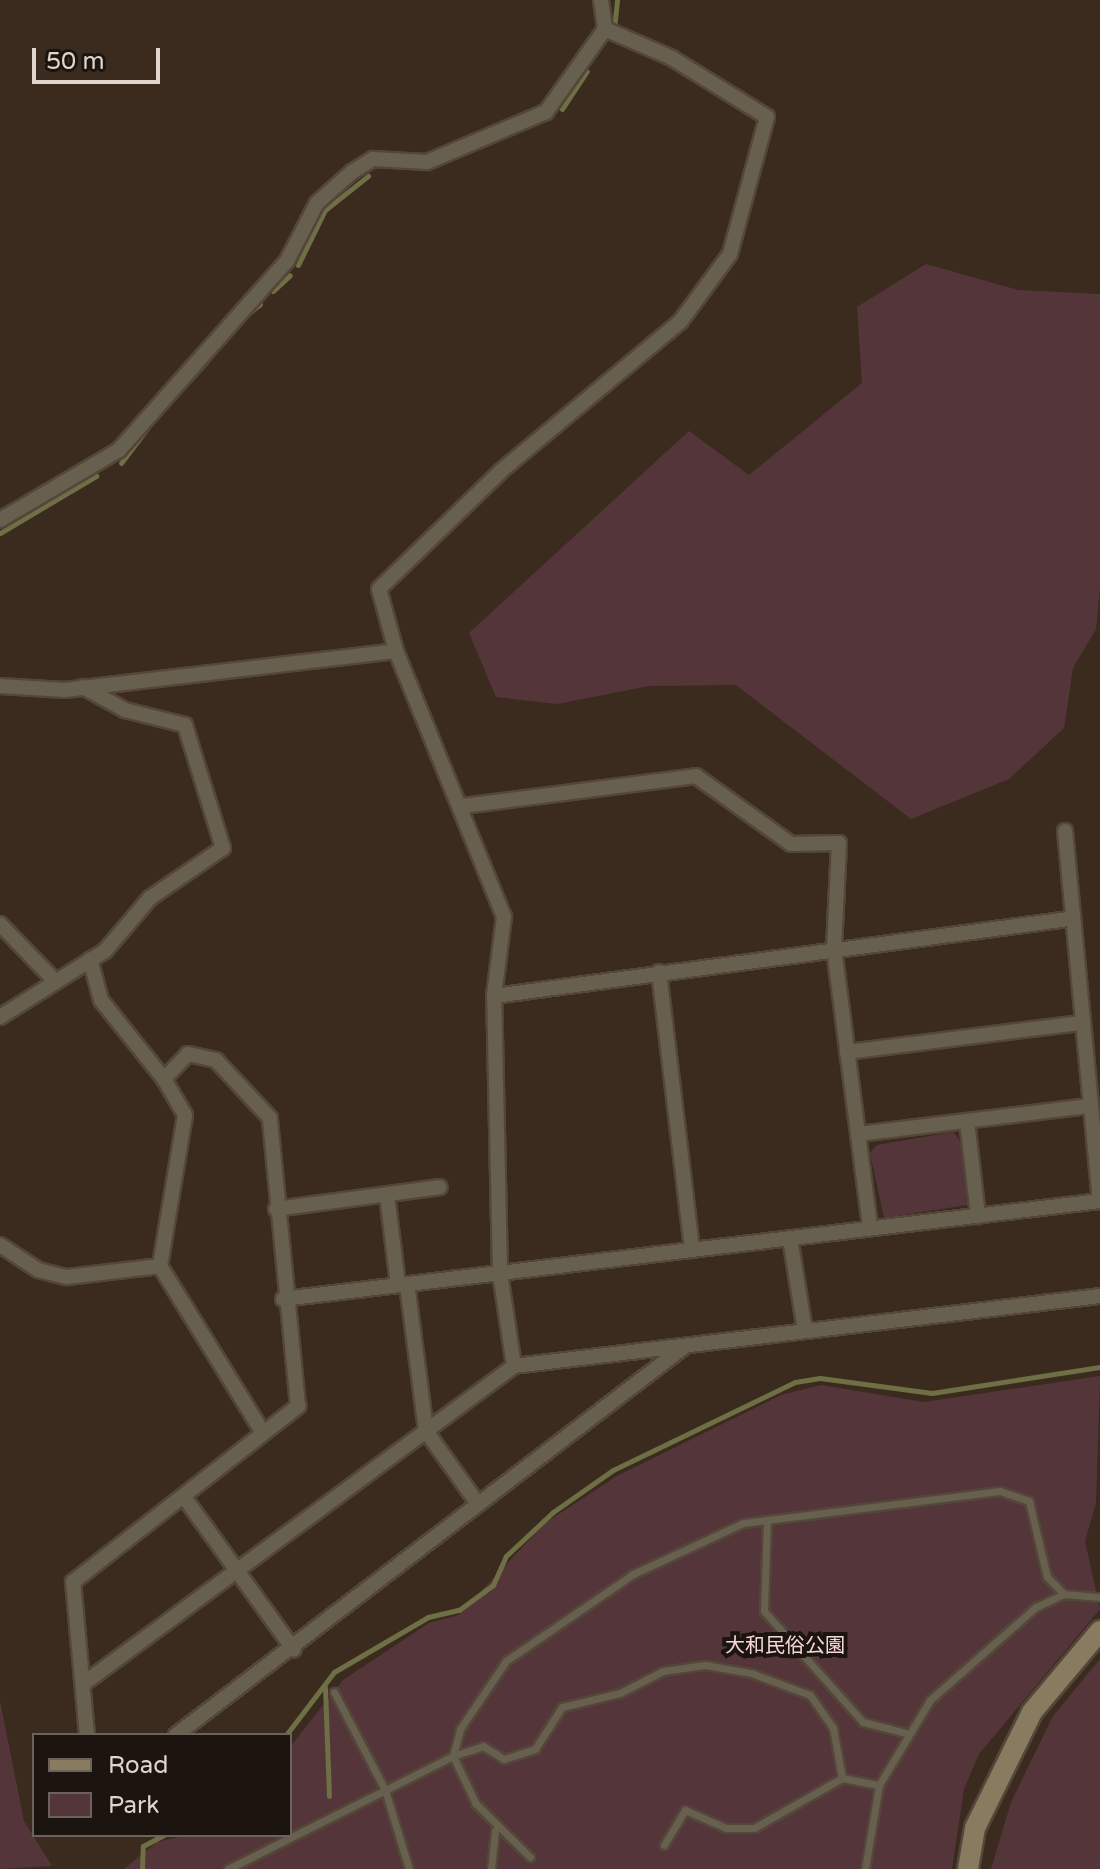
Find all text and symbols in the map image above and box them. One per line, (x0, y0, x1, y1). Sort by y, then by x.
scale bar (36, 32, 164, 82)
text: 50 m (46, 47, 104, 76)
park label: 大和民俗公園 (725, 1634, 845, 1658)
legend (32, 1733, 292, 1837)
text: Road (108, 1751, 168, 1780)
text: Park (108, 1791, 159, 1820)

